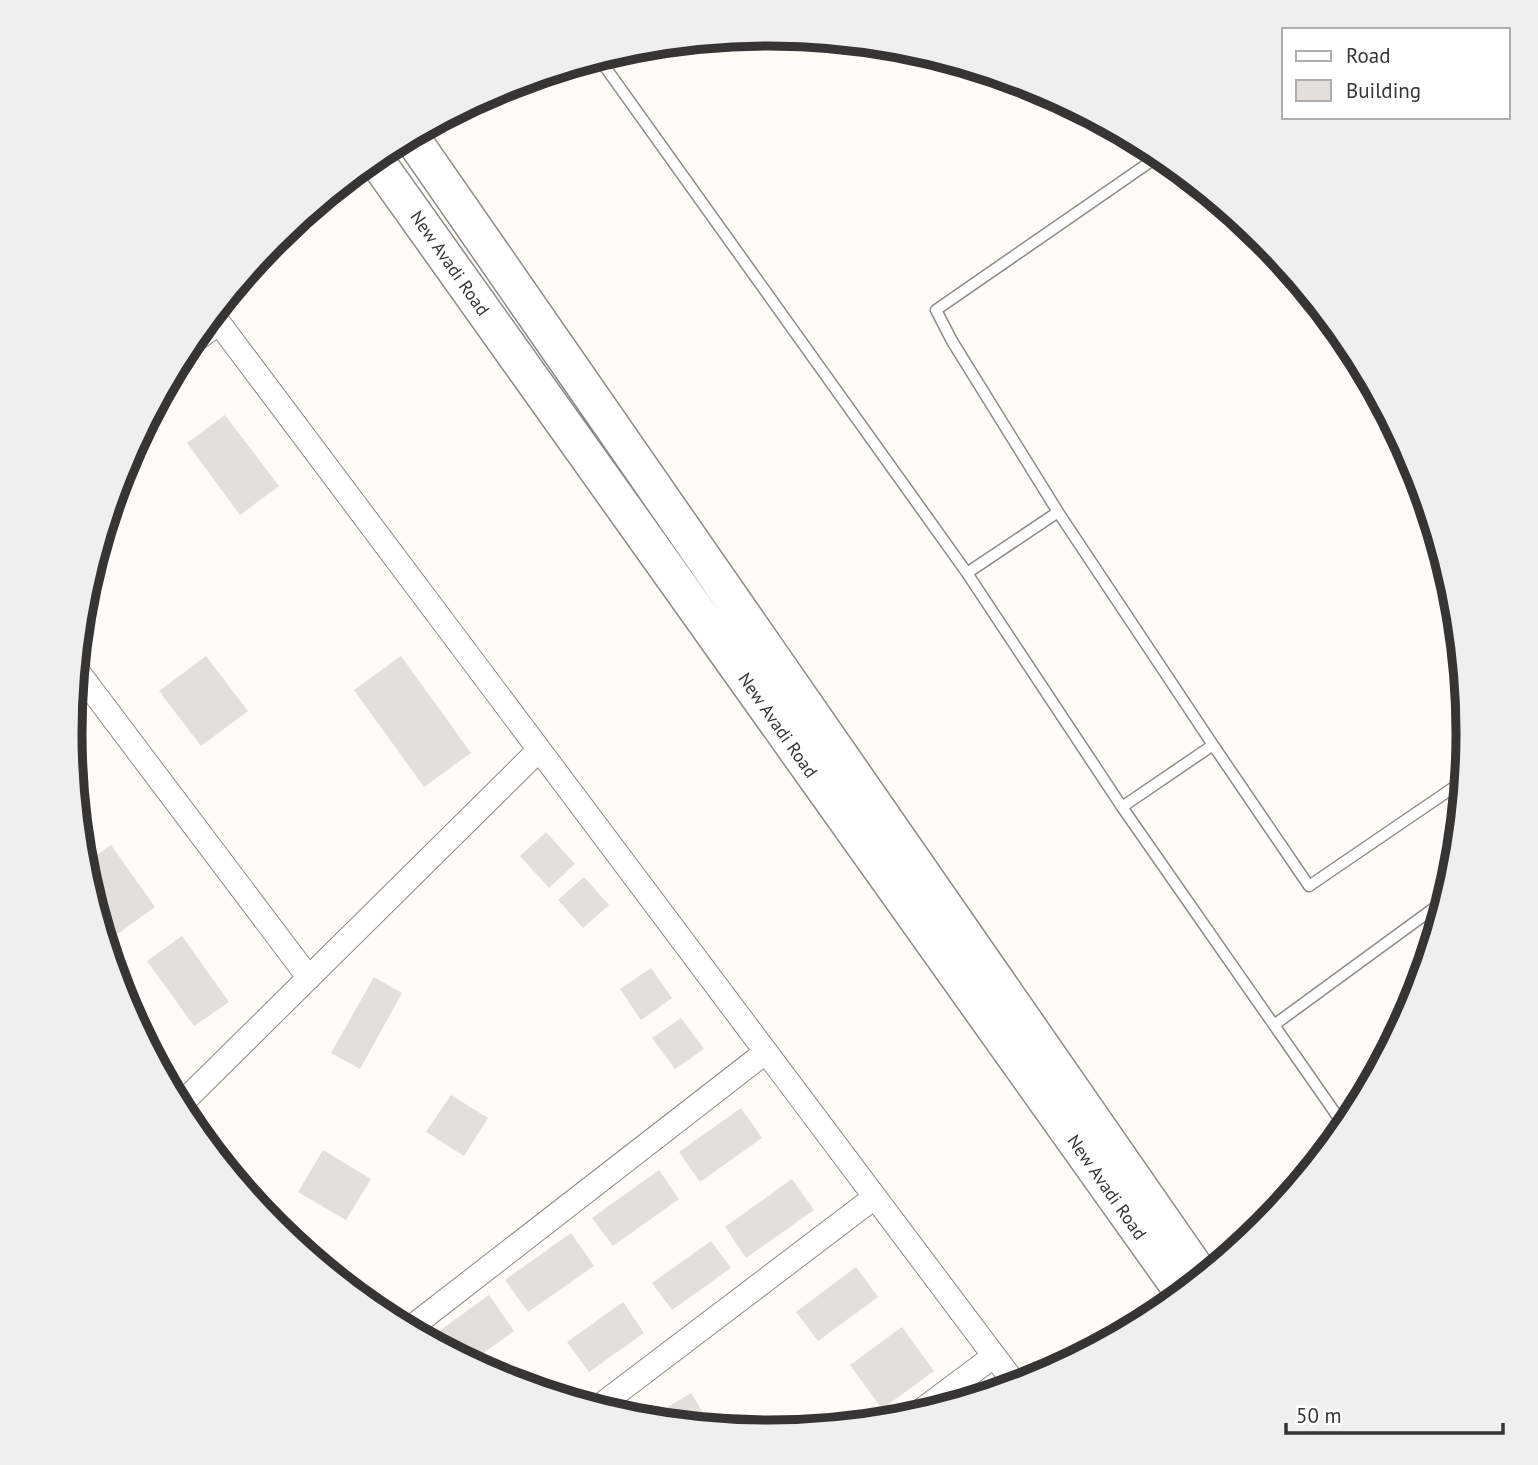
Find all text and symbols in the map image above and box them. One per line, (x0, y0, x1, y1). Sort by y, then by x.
legend (1282, 28, 1510, 119)
text: Road (1346, 42, 1390, 69)
text: Building (1346, 77, 1421, 104)
street label: New Avadi Road (405, 206, 495, 320)
street label: New Avadi Road (733, 668, 823, 782)
street label: New Avadi Road (1062, 1130, 1152, 1244)
scale bar (1286, 1392, 1503, 1436)
text: 50 m (1296, 1402, 1342, 1429)

